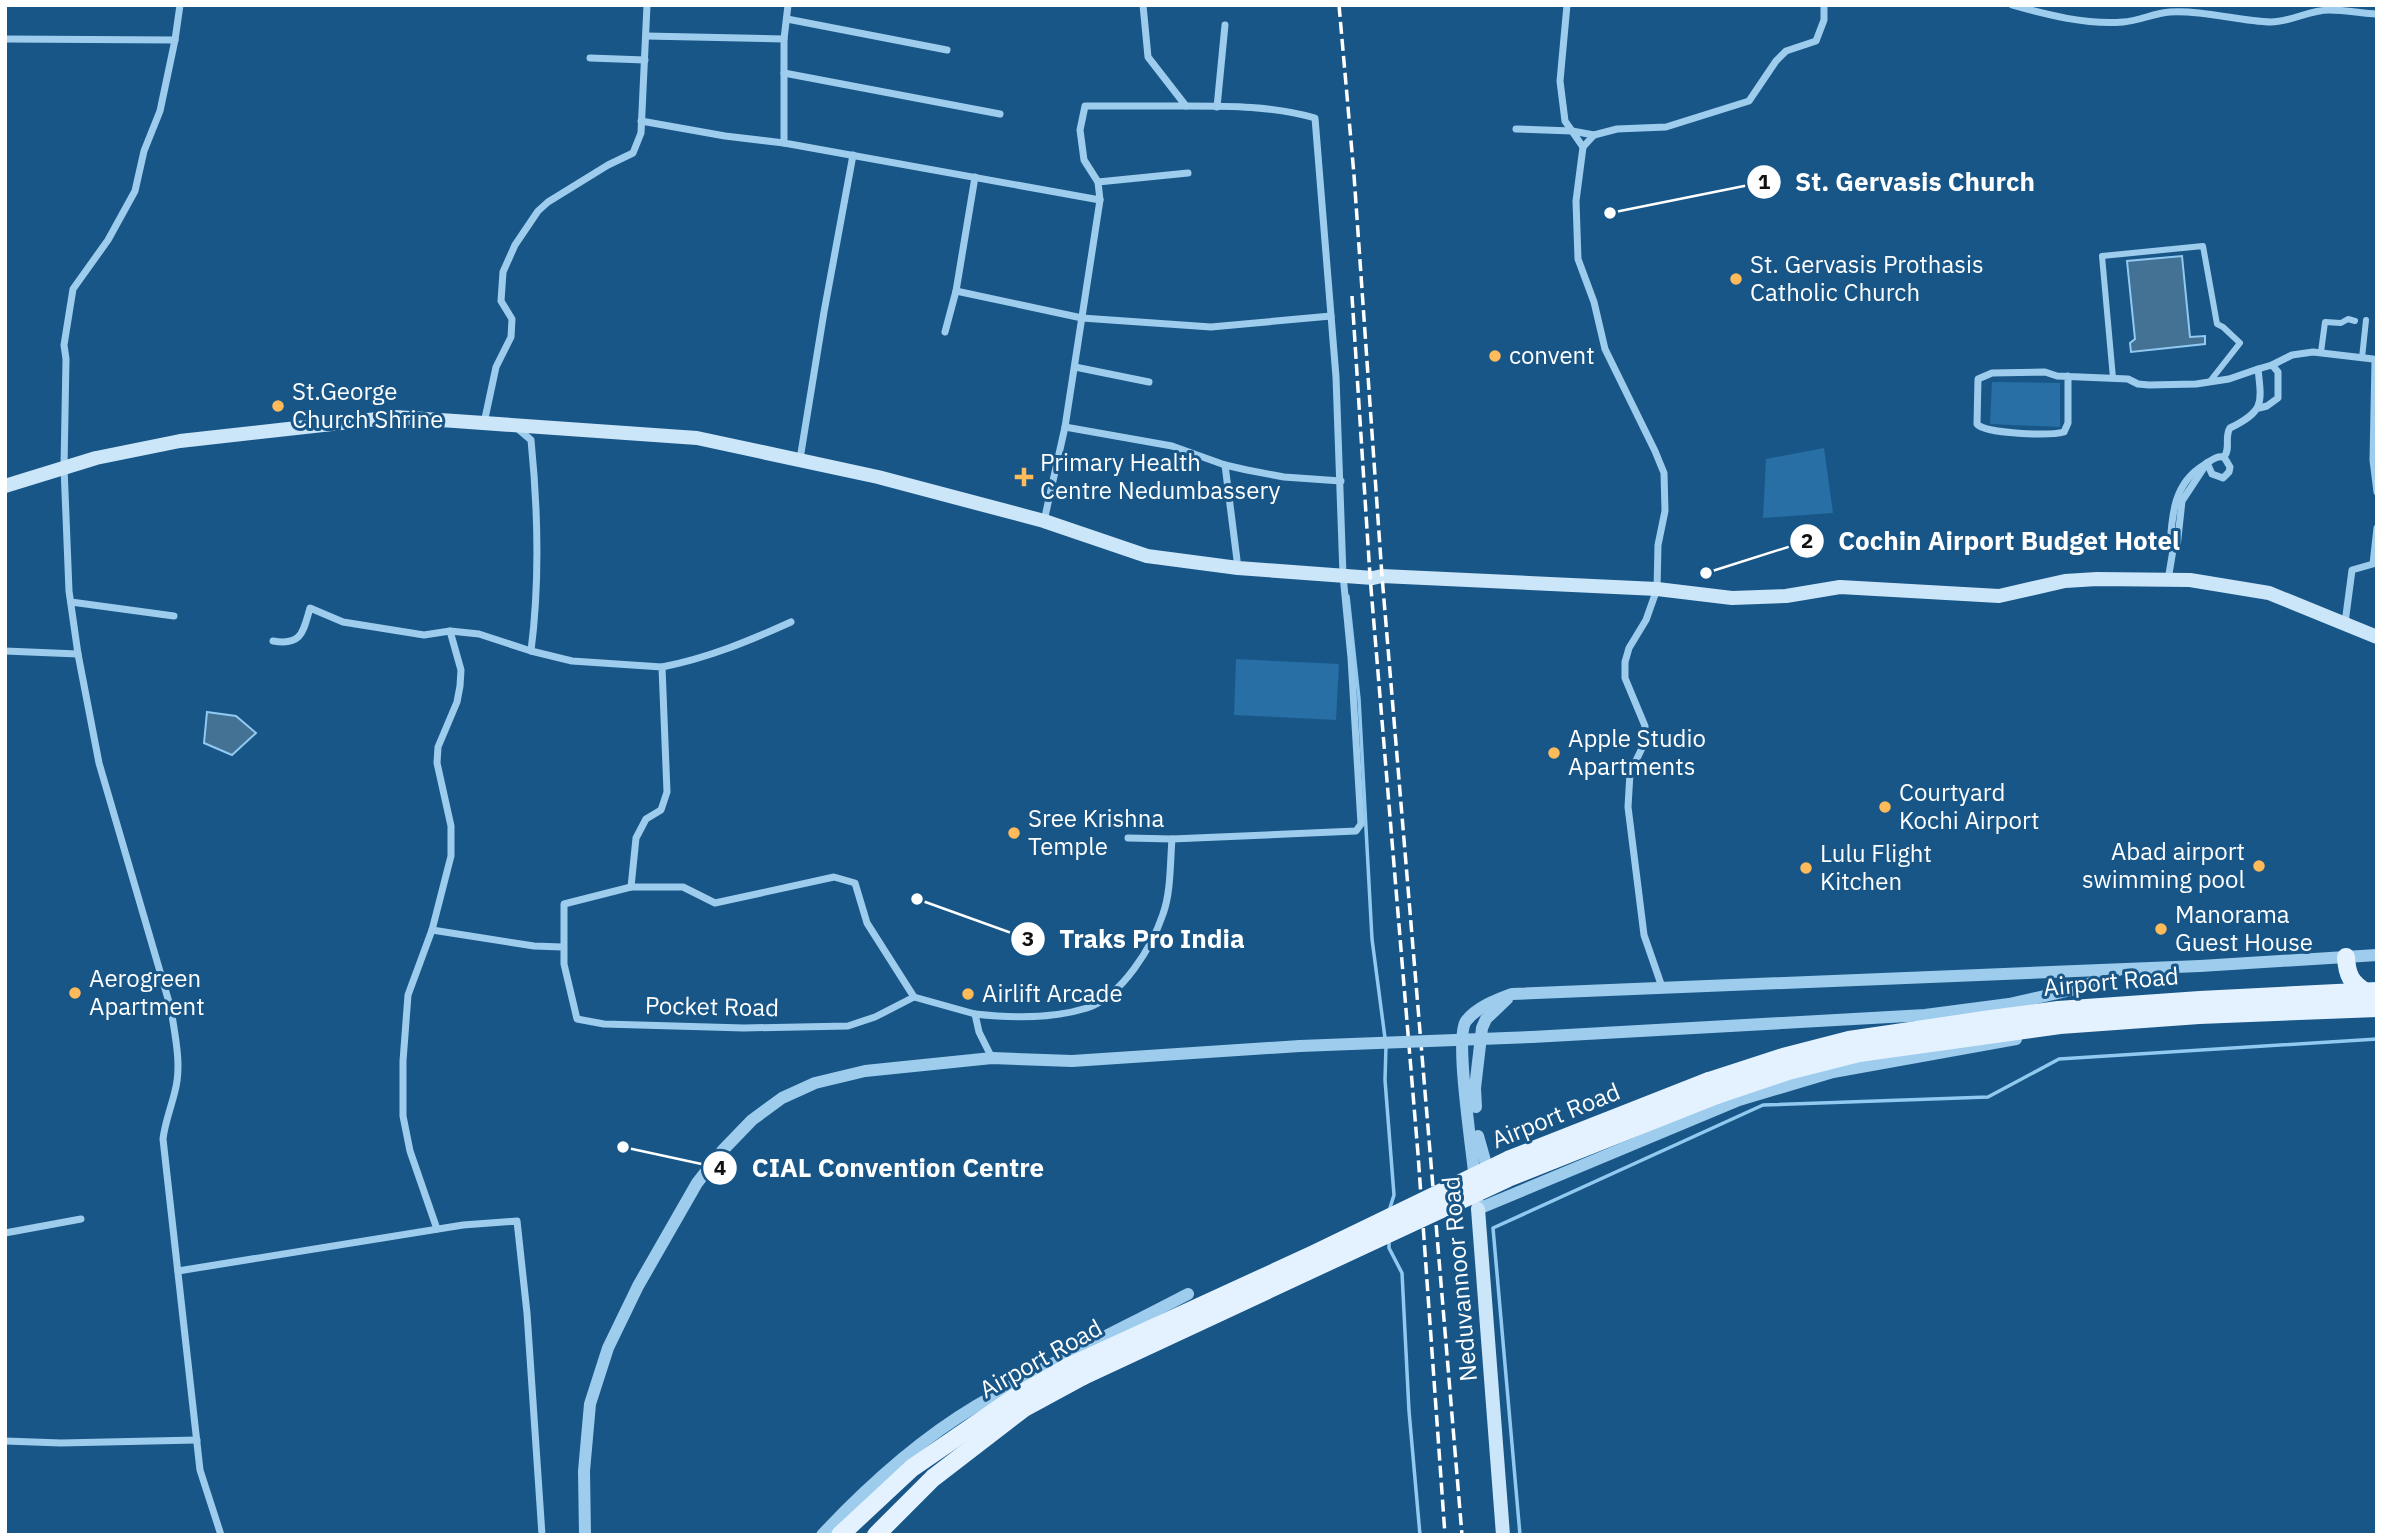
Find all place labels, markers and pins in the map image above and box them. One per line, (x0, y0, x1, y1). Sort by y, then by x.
callout: St. Gervasis Church (1746, 158, 2049, 205)
place label: St. Gervasis Prothasis Catholic Church (1750, 248, 1984, 308)
marker: St. Gervasis Prothasis Catholic Church (1728, 271, 1744, 287)
place label: convent (1509, 339, 1595, 371)
marker: convent (1487, 348, 1503, 364)
place label: St.George Church Shrine (292, 375, 443, 435)
marker: St.George Church Shrine (270, 398, 286, 414)
place label: Primary Health Centre Nedumbassery (1040, 446, 1281, 506)
marker: Primary Health Centre Nedumbassery (1014, 467, 1034, 487)
callout: Cochin Airport Budget Hotel (1790, 518, 2194, 565)
place label: Apple Studio Apartments (1568, 722, 1706, 782)
marker: Apple Studio Apartments (1546, 745, 1562, 761)
place label: Courtyard Kochi Airport (1899, 776, 2039, 836)
marker: Courtyard Kochi Airport (1877, 799, 1893, 815)
place label: Sree Krishna Temple (1028, 802, 1164, 862)
marker: Sree Krishna Temple (1006, 825, 1022, 841)
place label: Abad airport swimming pool (2082, 835, 2245, 895)
place label: Lulu Flight Kitchen (1820, 837, 1932, 897)
marker: Abad airport swimming pool (2251, 858, 2267, 874)
marker: Lulu Flight Kitchen (1798, 860, 1814, 876)
place label: Manorama Guest House (2175, 898, 2313, 958)
callout: Traks Pro India (1010, 915, 1259, 962)
marker: Manorama Guest House (2153, 921, 2169, 937)
place label: Aerogreen Apartment (89, 962, 205, 1022)
place label: Airlift Arcade (982, 977, 1123, 1009)
marker: Aerogreen Apartment (67, 985, 83, 1001)
marker: Airlift Arcade (960, 986, 976, 1002)
callout: CIAL Convention Centre (702, 1144, 1058, 1191)

